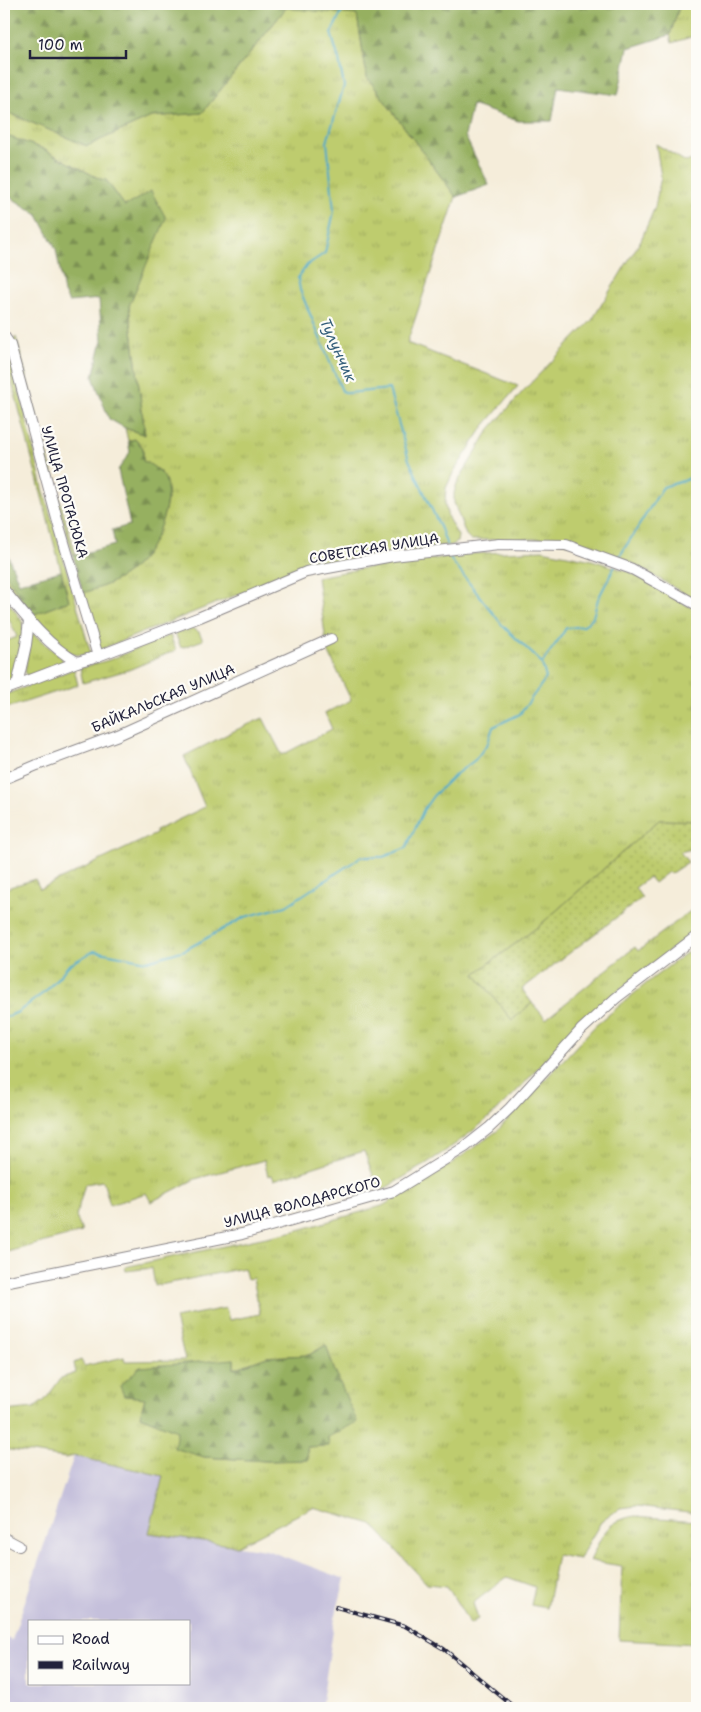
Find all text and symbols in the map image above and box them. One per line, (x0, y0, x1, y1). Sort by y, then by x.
scale bar (30, 28, 126, 60)
text: 100 m (38, 35, 83, 55)
water label: Тулунчик (315, 315, 361, 386)
street label: УЛИЦА ПРОТАСЮКА (37, 424, 93, 560)
street label: СОВЕТСКАЯ УЛИЦА (308, 529, 440, 567)
street label: БАЙКАЛЬСКАЯ УЛИЦА (89, 660, 237, 736)
street label: УЛИЦА ВОЛОДАРСКОГО (222, 1172, 382, 1232)
legend (28, 1620, 190, 1684)
text: Road (72, 1629, 110, 1649)
text: Railway (72, 1655, 130, 1675)

